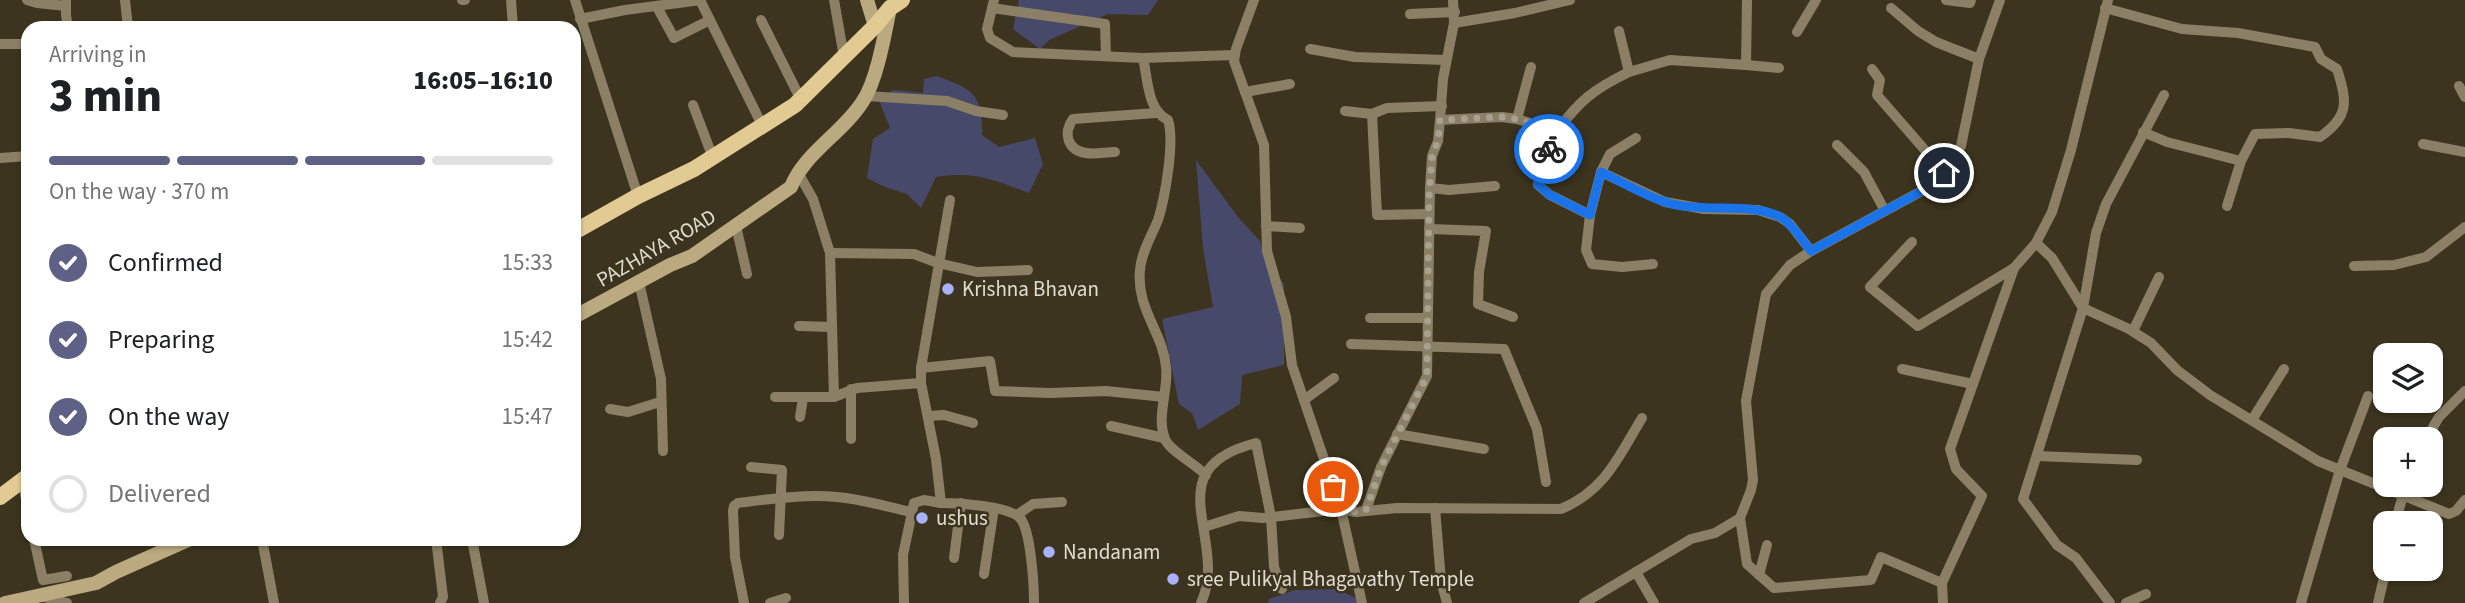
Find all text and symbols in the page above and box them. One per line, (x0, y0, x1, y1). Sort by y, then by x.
text: Arriving in (49, 38, 147, 71)
text: 16:05–16:10 (413, 62, 553, 99)
text: 3 min (49, 64, 162, 129)
courier (1514, 114, 1584, 184)
icon: bike (1530, 130, 1568, 168)
pin (1914, 143, 1974, 203)
icon: home (1925, 154, 1963, 192)
text: On the way · 370 m (49, 175, 229, 208)
street label: PAZHAYA ROAD (591, 202, 721, 294)
icon: check (49, 244, 87, 282)
text: Confirmed (108, 244, 223, 281)
text: 15:33 (502, 246, 553, 279)
place label: Krishna Bhavan (962, 274, 1099, 304)
marker: Krishna Bhavan (940, 281, 956, 297)
icon: check (49, 321, 87, 359)
text: Preparing (108, 321, 214, 358)
text: 15:42 (502, 323, 553, 356)
map controls (2373, 343, 2443, 581)
button: layers (2373, 343, 2443, 413)
icon: check (49, 398, 87, 436)
text: On the way (108, 398, 229, 435)
text: 15:47 (502, 400, 553, 433)
button: + (2373, 427, 2443, 497)
pin (1303, 457, 1363, 517)
icon: bag (1314, 468, 1352, 506)
text: Delivered (108, 475, 211, 512)
place label: ushus (936, 503, 988, 533)
marker: ushus (914, 510, 930, 526)
button: − (2373, 511, 2443, 581)
place label: Nandanam (1063, 537, 1160, 567)
marker: Nandanam (1041, 544, 1057, 560)
place label: sree Pulikyal Bhagavathy Temple (1187, 564, 1474, 594)
marker: sree Pulikyal Bhagavathy Temple (1165, 571, 1181, 587)

